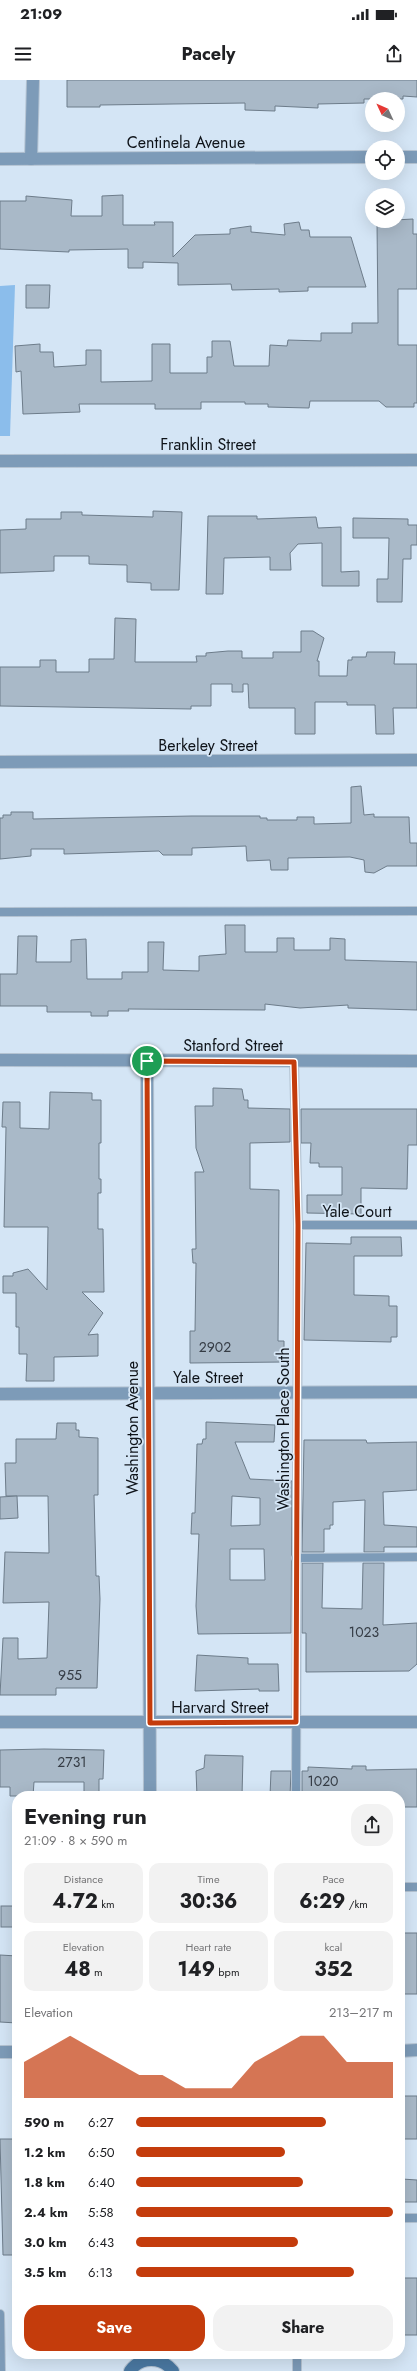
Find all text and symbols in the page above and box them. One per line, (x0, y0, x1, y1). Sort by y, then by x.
text: 21:09 (20, 3, 62, 25)
text: Pacely (182, 41, 235, 67)
icon: menu (12, 43, 34, 65)
icon: share (383, 43, 405, 65)
north arrow (365, 92, 405, 132)
map controls (365, 92, 405, 228)
street label: Centinela Avenue (127, 131, 245, 154)
button: locate (365, 140, 405, 180)
button: layers (365, 188, 405, 228)
street label: Franklin Street (160, 433, 256, 456)
street label: Berkeley Street (158, 734, 258, 757)
street label: Stanford Street (183, 1034, 283, 1057)
pin (130, 1044, 164, 1078)
icon: arrive (136, 1050, 158, 1072)
street label: Yale Court (322, 1200, 392, 1223)
house number: 2902 (199, 1337, 231, 1357)
street label: Washington Place South (272, 1347, 295, 1511)
street label: Washington Avenue (121, 1361, 144, 1495)
street label: Yale Street (173, 1366, 243, 1389)
house number: 1023 (349, 1622, 380, 1642)
house number: 955 (58, 1665, 82, 1685)
street label: Harvard Street (171, 1696, 269, 1719)
house number: 2731 (57, 1752, 87, 1772)
house number: 1020 (307, 1771, 339, 1791)
text: Evening run (24, 1800, 147, 1832)
button: share (351, 1804, 393, 1846)
text: 21:09 · 8 × 590 m (24, 1831, 127, 1850)
text: Distance (64, 1871, 103, 1887)
text: Time (197, 1871, 220, 1887)
text: Pace (323, 1871, 344, 1887)
text: 4.72 (52, 1887, 98, 1916)
text: 30:36 (180, 1887, 237, 1916)
text: 6:29 (299, 1887, 345, 1916)
text: km (98, 1896, 115, 1912)
text: /km (345, 1896, 368, 1912)
text: Elevation (63, 1939, 104, 1955)
text: Heart rate (186, 1939, 231, 1955)
text: kcal (325, 1939, 342, 1955)
text: 48 (64, 1955, 91, 1984)
text: 149 (178, 1955, 215, 1984)
text: 352 (314, 1955, 353, 1984)
text: m (91, 1964, 103, 1980)
text: bpm (215, 1964, 239, 1980)
text: Elevation (24, 2003, 73, 2022)
text: 213–217 m (329, 2003, 393, 2022)
text: 590 m (24, 2113, 64, 2132)
text: 6:27 (88, 2113, 114, 2132)
text: 1.2 km (24, 2143, 65, 2162)
text: 6:50 (88, 2143, 115, 2162)
text: 1.8 km (24, 2173, 65, 2192)
text: 6:40 (88, 2173, 115, 2192)
text: 2.4 km (24, 2203, 68, 2222)
text: 5:58 (88, 2203, 114, 2222)
text: 3.0 km (24, 2233, 67, 2252)
text: 6:43 (88, 2233, 114, 2252)
text: 3.5 km (24, 2263, 67, 2282)
text: 6:13 (88, 2263, 112, 2282)
button: Save (24, 2305, 205, 2351)
button: Share (213, 2305, 393, 2351)

